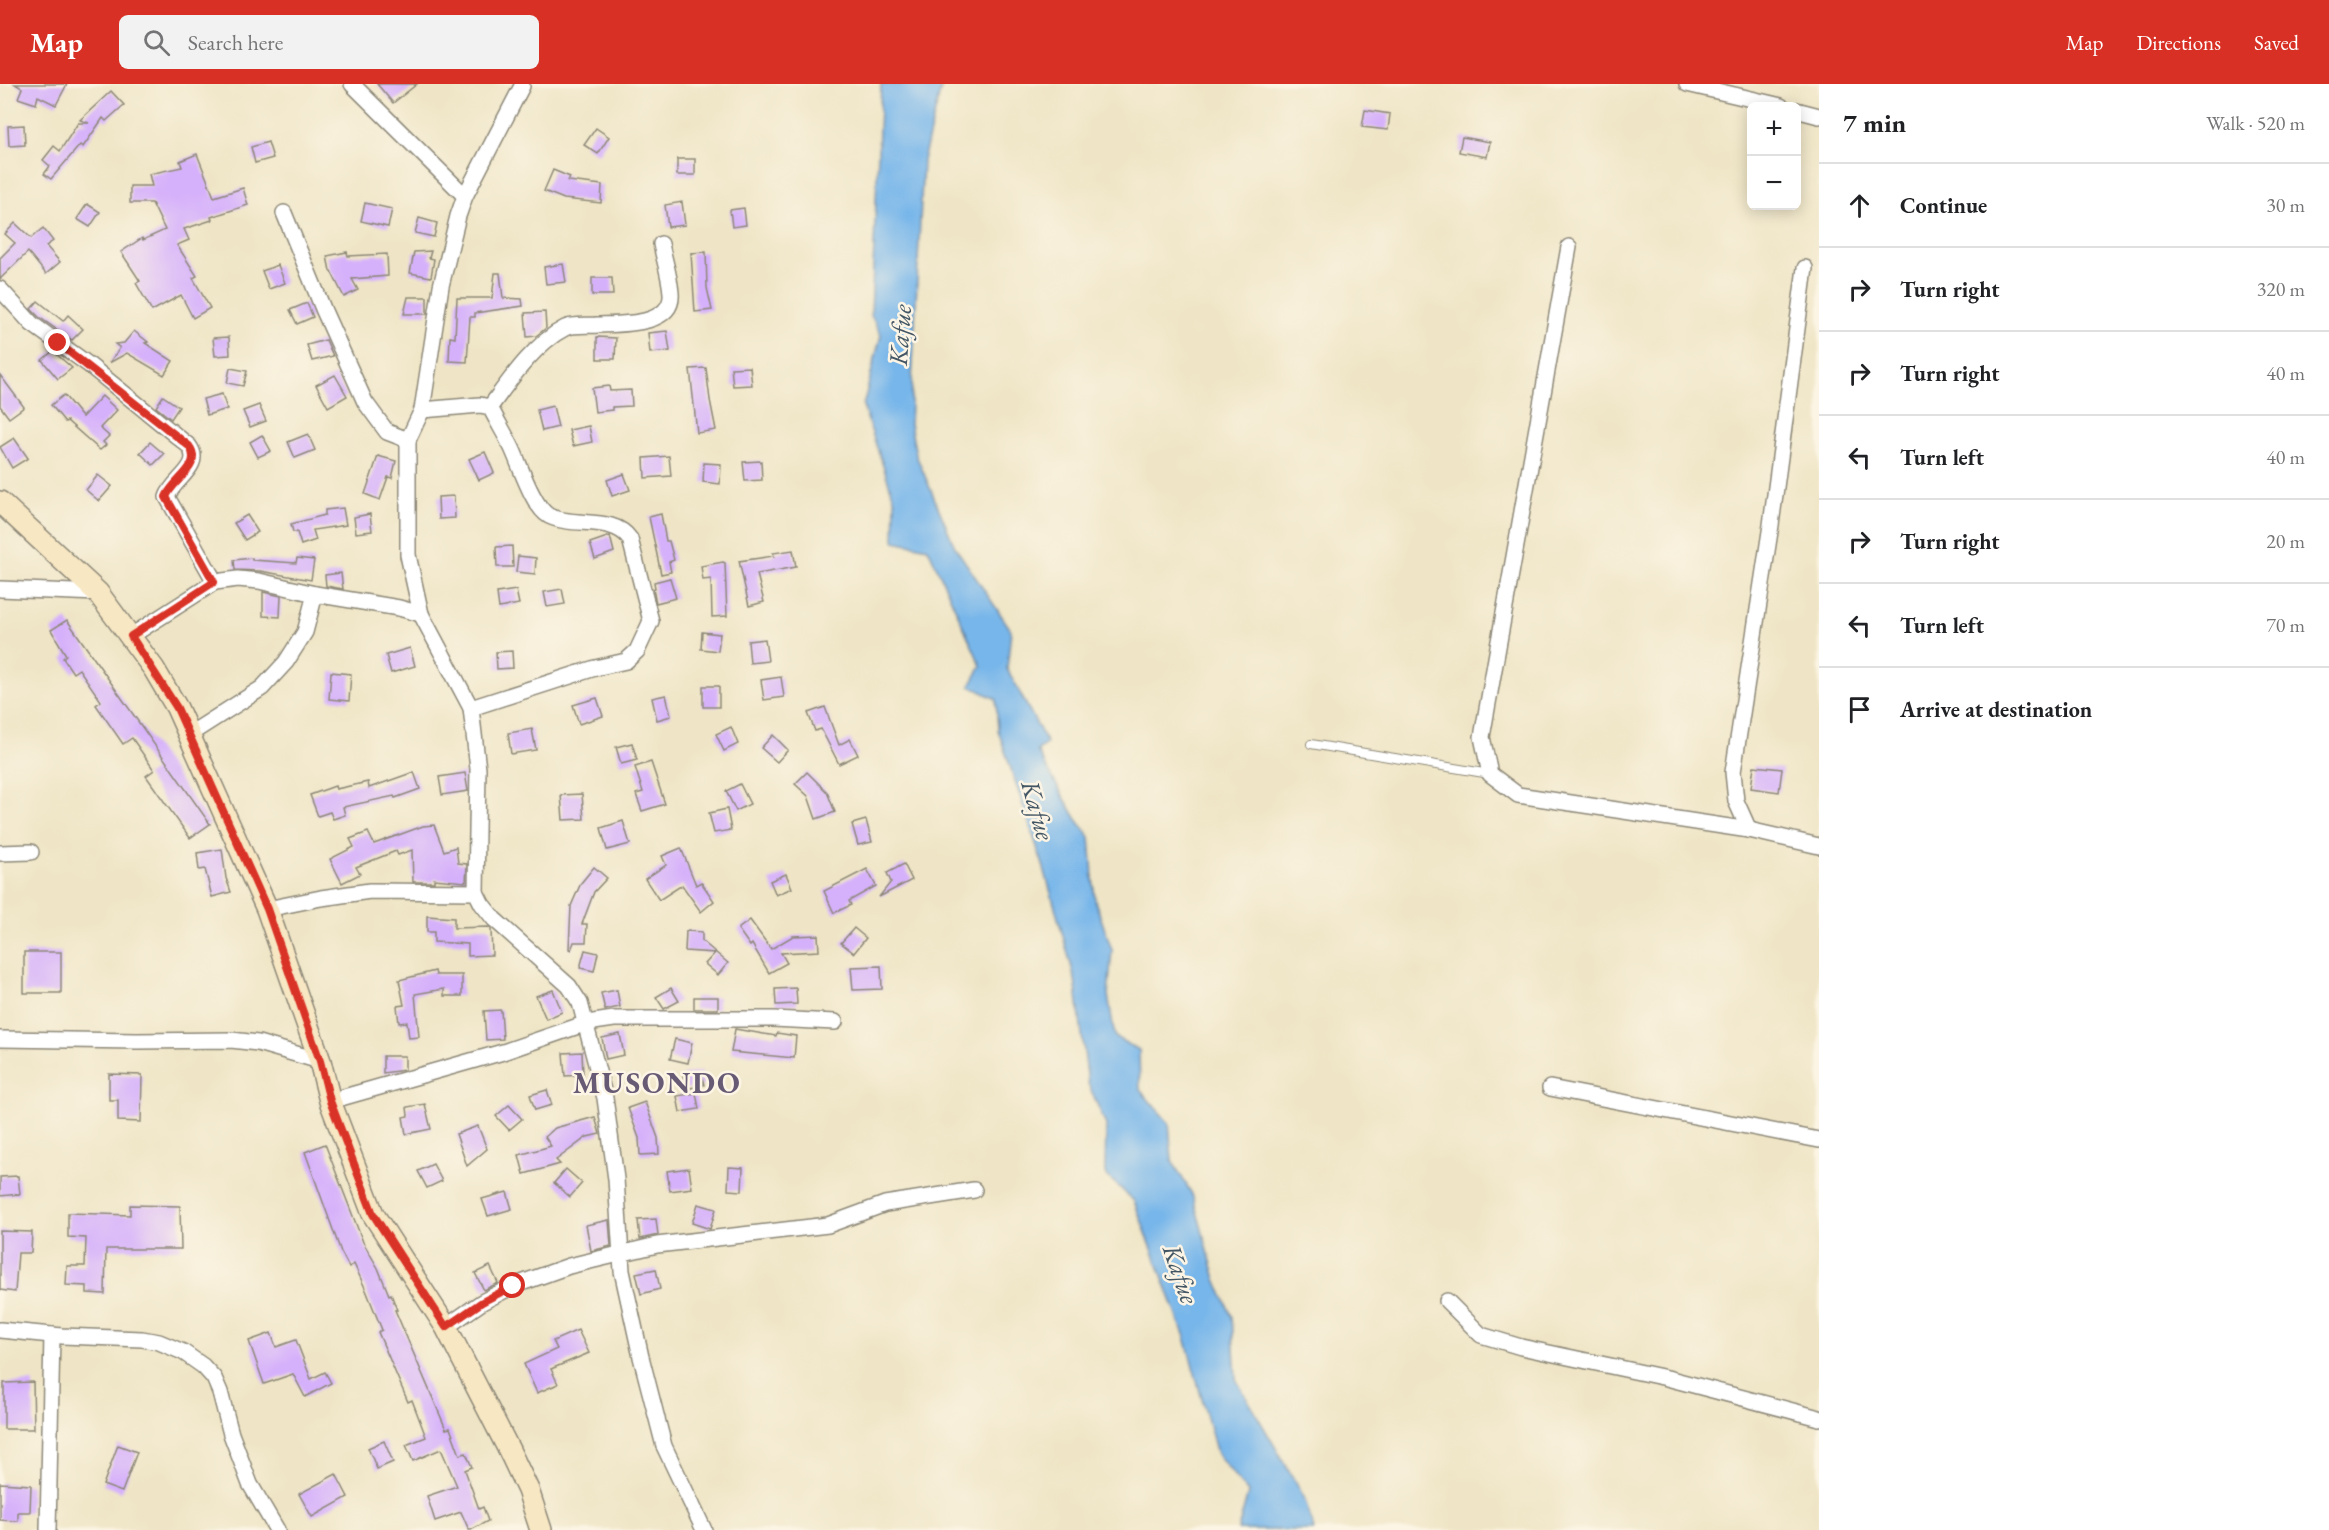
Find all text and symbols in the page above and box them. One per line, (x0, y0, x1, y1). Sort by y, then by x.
search box (119, 15, 539, 69)
text: Map (30, 24, 83, 60)
icon: search (140, 26, 173, 59)
text: Search here (188, 28, 283, 57)
text: Map (2066, 29, 2103, 56)
text: Directions (2136, 29, 2221, 56)
text: Saved (2254, 29, 2299, 56)
map controls (1747, 102, 1801, 210)
button: + (1747, 102, 1801, 156)
text: 7 min (1843, 106, 1906, 140)
text: Walk · 520 m (2206, 110, 2305, 136)
button: − (1747, 156, 1801, 210)
icon: ahead (1843, 189, 1876, 222)
text: Continue (1900, 191, 1987, 220)
text: 30 m (2266, 192, 2305, 218)
icon: right (1843, 273, 1876, 306)
text: Turn right (1900, 275, 1999, 304)
text: 320 m (2257, 276, 2305, 302)
water label: Kafue (881, 302, 919, 368)
route end (44, 329, 70, 355)
icon: right (1843, 357, 1876, 390)
text: Turn right (1900, 359, 1999, 388)
text: 40 m (2266, 360, 2305, 386)
icon: left (1843, 441, 1876, 474)
text: Turn left (1900, 443, 1984, 472)
text: 40 m (2266, 444, 2305, 470)
icon: right (1843, 525, 1876, 558)
text: Turn right (1900, 527, 1999, 556)
text: 20 m (2266, 528, 2305, 554)
icon: left (1843, 609, 1876, 642)
text: Turn left (1900, 611, 1984, 640)
text: 70 m (2266, 612, 2305, 638)
icon: arrive (1843, 693, 1876, 726)
text: Arrive at destination (1900, 695, 2092, 724)
water label: Kafue (1013, 775, 1063, 845)
district label: MUSONDO (573, 1063, 741, 1102)
water label: Kafue (1155, 1239, 1207, 1309)
route start (499, 1272, 525, 1298)

